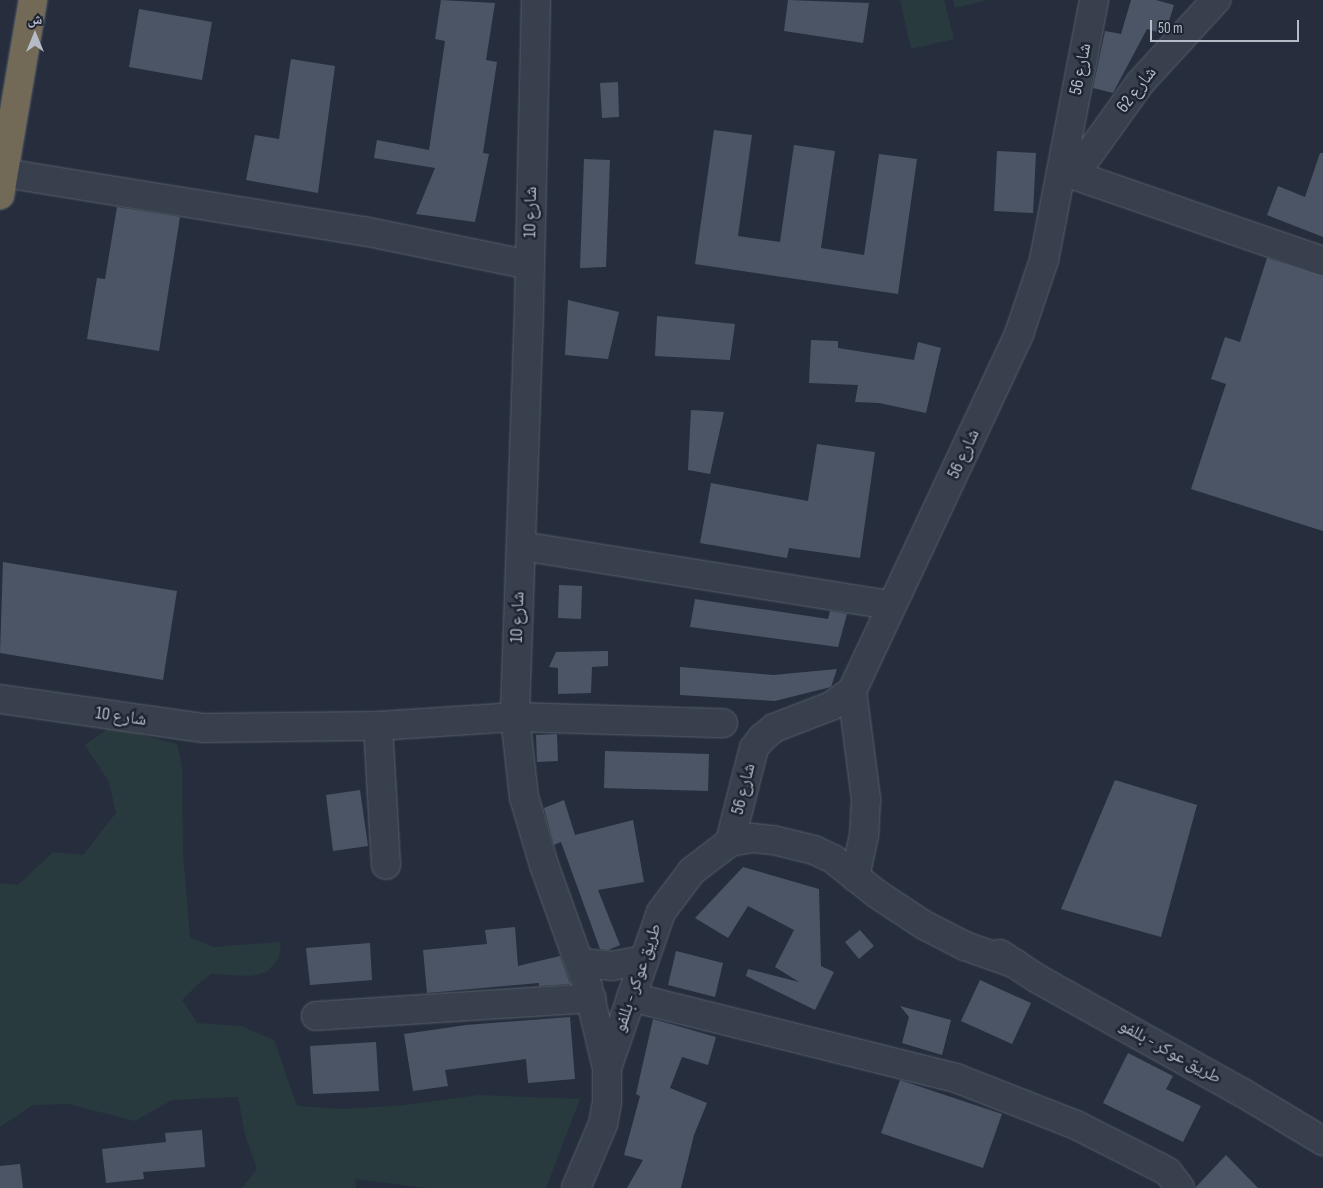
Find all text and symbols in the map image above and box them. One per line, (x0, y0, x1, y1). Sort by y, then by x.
north arrow (10, 10, 60, 60)
scale bar (1153, 10, 1302, 42)
text: ش (28, 11, 42, 28)
text: 50 m (1158, 19, 1183, 38)
street label: شارع 56 (1065, 41, 1097, 97)
street label: شارع 62 (1112, 63, 1162, 117)
street label: شارع 10 (520, 186, 542, 238)
street label: شارع 56 (943, 426, 985, 482)
street label: شارع 10 (506, 591, 530, 643)
street label: شارع 10 (94, 703, 148, 731)
street label: شارع 56 (727, 761, 761, 817)
street label: طريق عوكر - بللفو (609, 921, 667, 1035)
street label: طريق عوكر - بللفو (1115, 1015, 1225, 1089)

